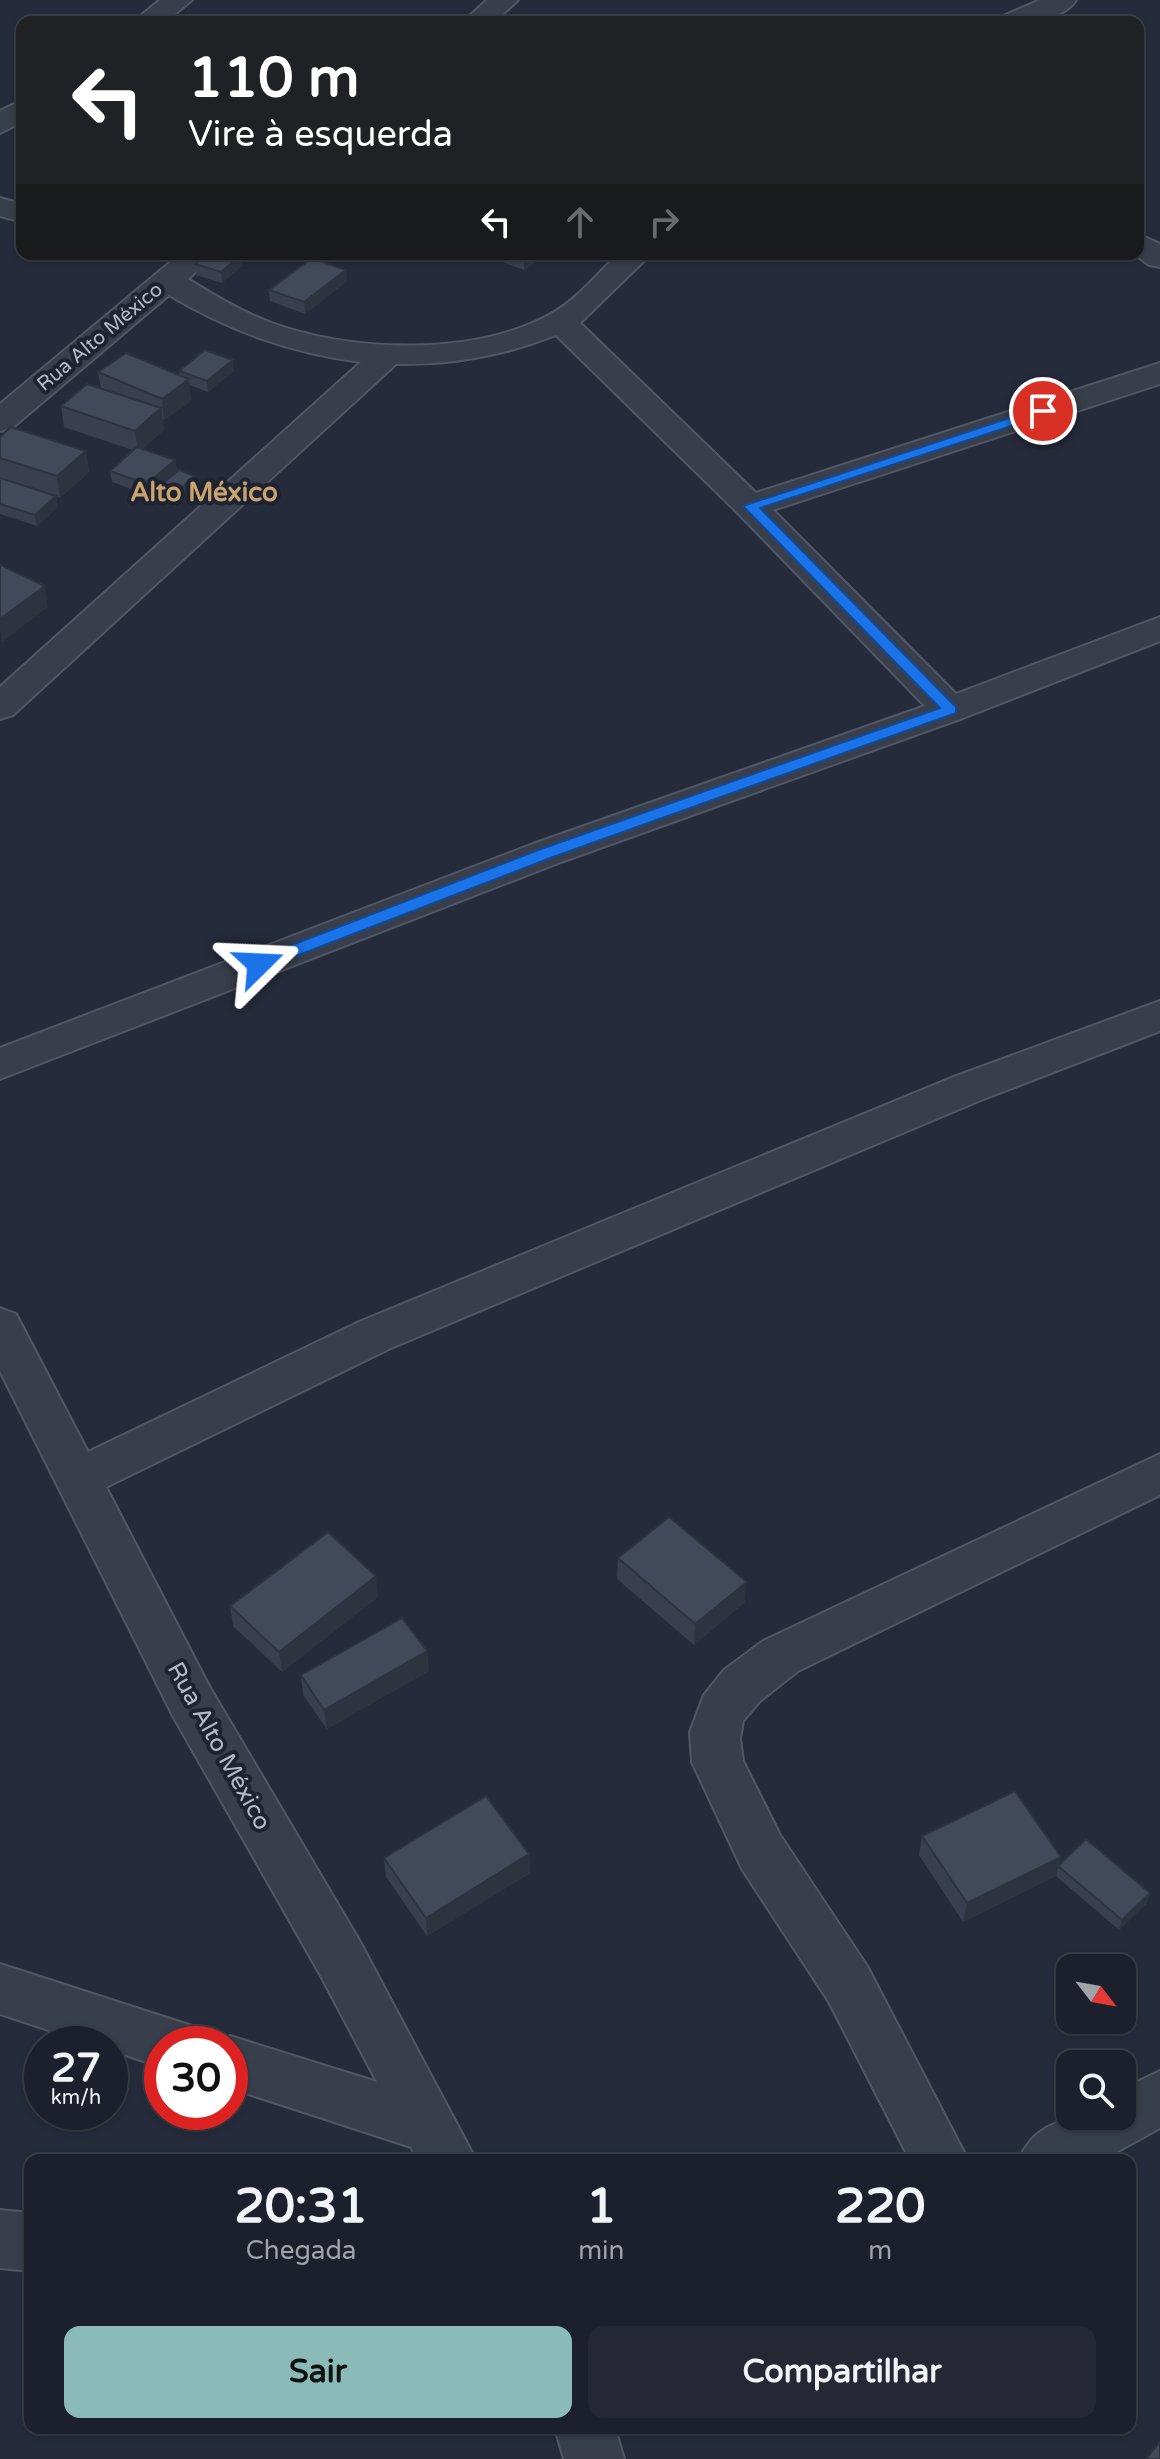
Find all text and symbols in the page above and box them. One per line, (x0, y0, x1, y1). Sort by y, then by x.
text: 110 m (188, 45, 359, 112)
icon: left (56, 48, 160, 152)
text: Vire à esquerda (188, 113, 453, 156)
icon: left (474, 200, 518, 244)
icon: ahead (558, 200, 602, 244)
icon: right (642, 200, 686, 244)
street label: Rua Alto México (32, 278, 168, 396)
pin (1009, 377, 1077, 445)
icon: arrive (1021, 389, 1065, 433)
district label: Alto México (130, 477, 278, 508)
position arrow (217, 922, 301, 1006)
street label: Rua Alto México (161, 1657, 277, 1835)
north arrow (1056, 1954, 1136, 2034)
map controls (1056, 1954, 1136, 2130)
speed limit sign: 30 (144, 2026, 248, 2130)
text: 27 (51, 2044, 101, 2092)
button: search (1056, 2050, 1136, 2130)
text: km/h (51, 2086, 101, 2110)
text: 20:31 (235, 2178, 368, 2236)
text: 1 (586, 2178, 616, 2236)
text: 220 (835, 2178, 925, 2236)
text: Chegada (246, 2235, 356, 2266)
text: min (578, 2235, 624, 2266)
text: m (868, 2235, 892, 2266)
button: Sair (64, 2326, 572, 2418)
button: Compartilhar (588, 2326, 1096, 2418)

